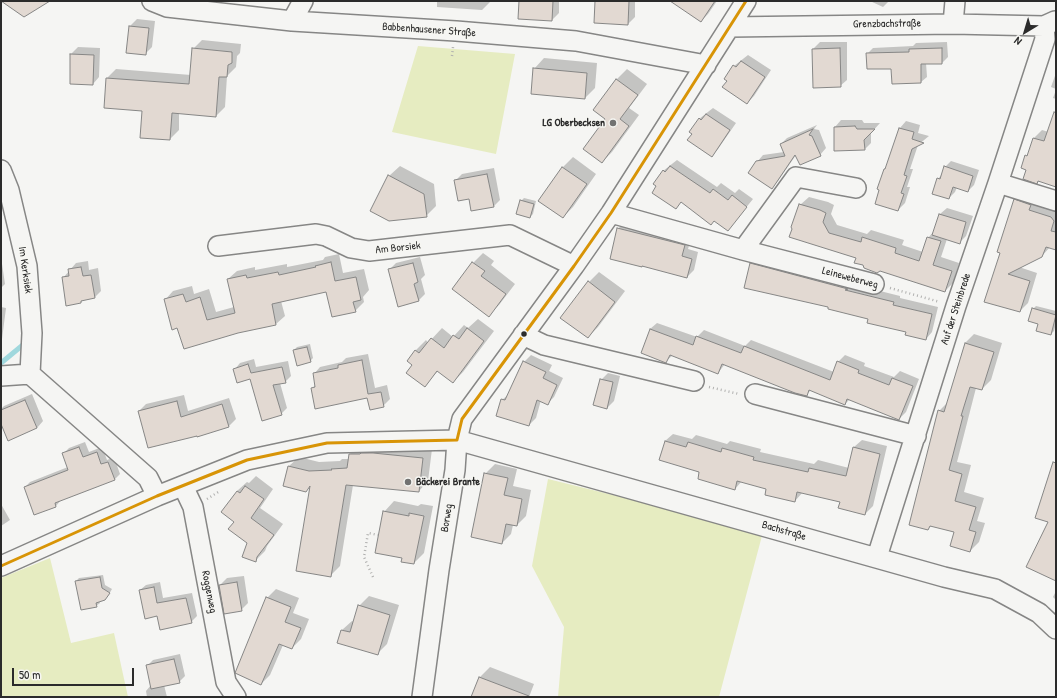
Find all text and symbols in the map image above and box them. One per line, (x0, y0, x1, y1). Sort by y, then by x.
north arrow (1005, 12, 1045, 52)
street label: Grenzbachstraße (853, 17, 921, 31)
street label: Babbenhausener Straße (382, 20, 476, 40)
text: N (1011, 34, 1024, 49)
place label: LG Oberbecksen (543, 116, 605, 130)
marker: LG Oberbecksen (608, 118, 618, 128)
street label: Am Borsiek (375, 239, 421, 257)
street label: Im Kerksiek (15, 246, 35, 294)
street label: Leineweberweg (821, 264, 879, 292)
street label: Auf der Steinbrede (938, 272, 974, 346)
unlabelled marker (519, 329, 529, 339)
place label: Bäckerei Brante (416, 475, 480, 489)
marker: Bäckerei Brante (403, 477, 413, 487)
street label: Borweg (438, 503, 456, 533)
street label: Bachstraße (760, 518, 808, 544)
street label: Roggenweg (198, 570, 220, 614)
scale bar (14, 660, 136, 686)
text: 50 m (19, 666, 40, 683)

